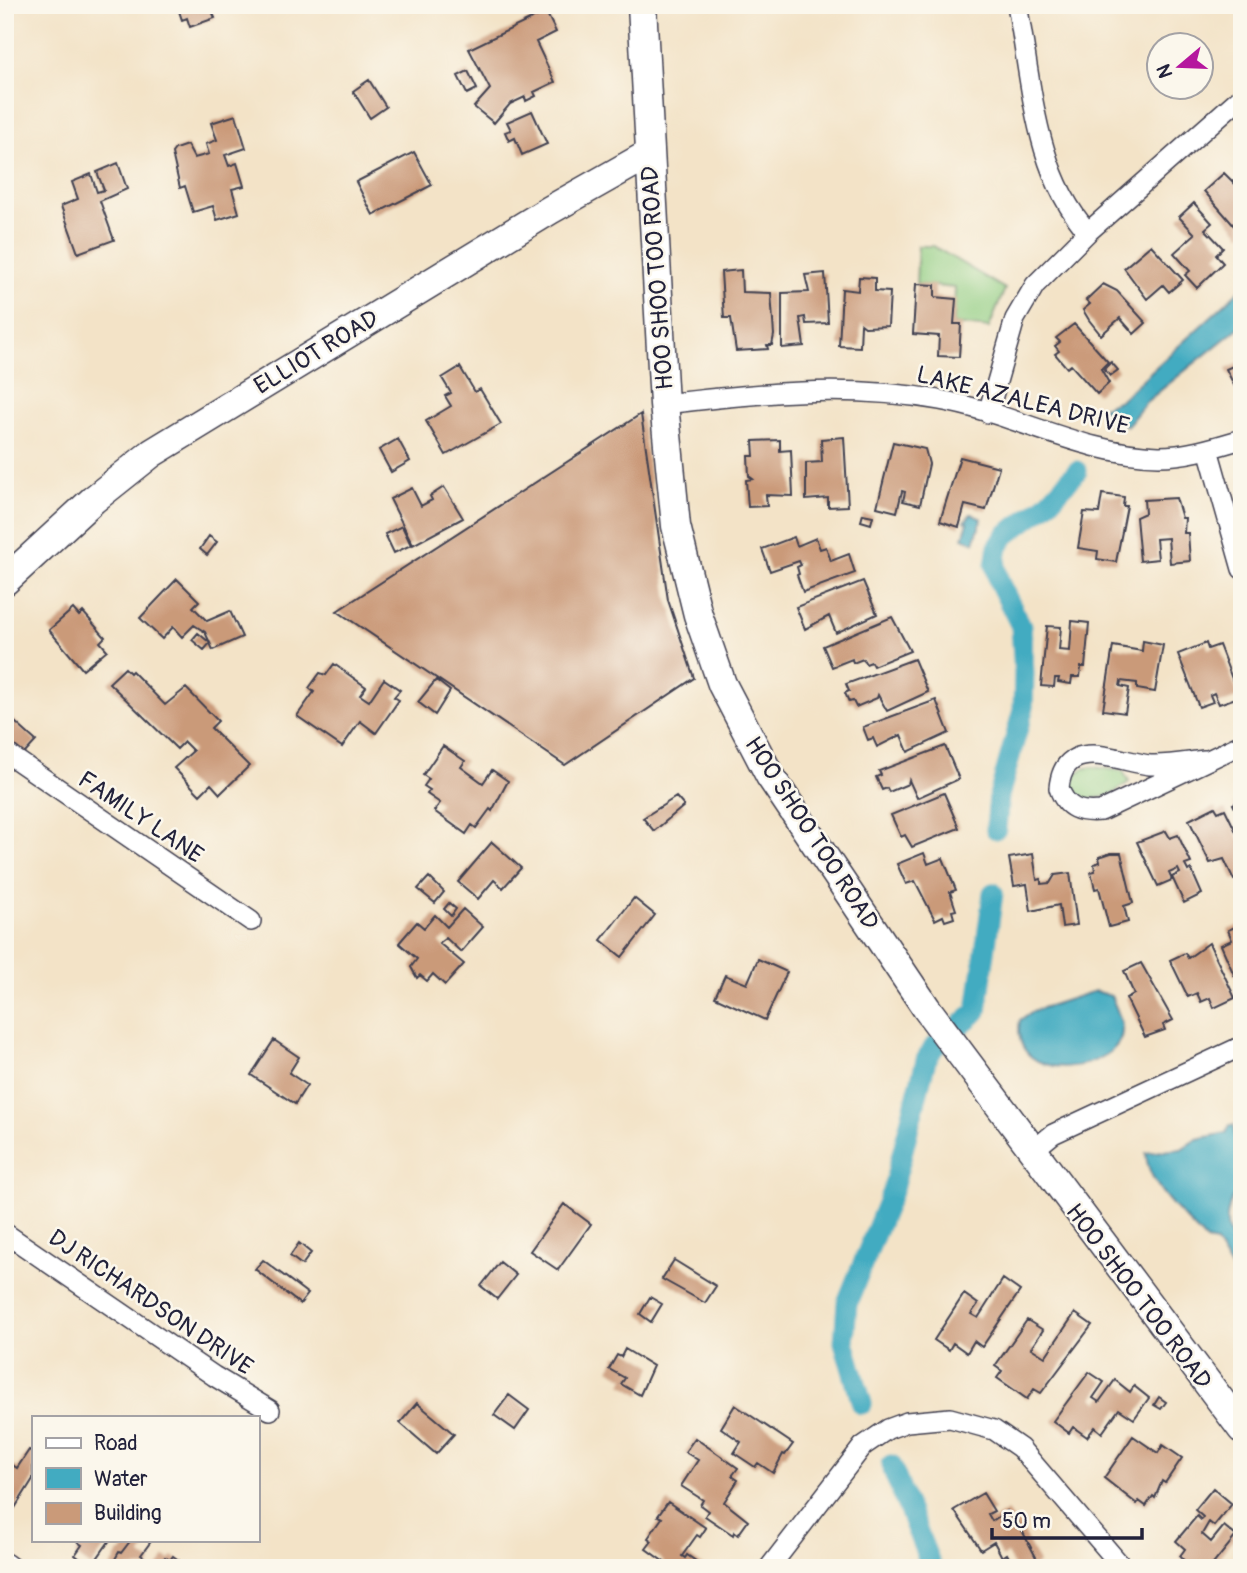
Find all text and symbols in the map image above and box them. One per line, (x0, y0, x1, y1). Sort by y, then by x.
north arrow (1146, 32, 1216, 102)
text: N (1151, 61, 1178, 81)
street label: HOO SHOO TOO ROAD (635, 165, 680, 391)
street label: ELLIOT ROAD (249, 304, 384, 401)
street label: LAKE AZALEA DRIVE (914, 360, 1132, 441)
street label: HOO SHOO TOO ROAD (738, 731, 885, 935)
street label: FAMILY LANE (73, 765, 209, 870)
street label: HOO SHOO TOO ROAD (1059, 1198, 1218, 1395)
street label: DJ RICHARDSON DRIVE (43, 1223, 258, 1382)
legend (32, 1416, 259, 1542)
text: Road (94, 1430, 138, 1457)
text: Water (94, 1466, 148, 1493)
scale bar (992, 1496, 1142, 1540)
text: Building (94, 1500, 161, 1527)
text: 50 m (1002, 1508, 1051, 1535)

